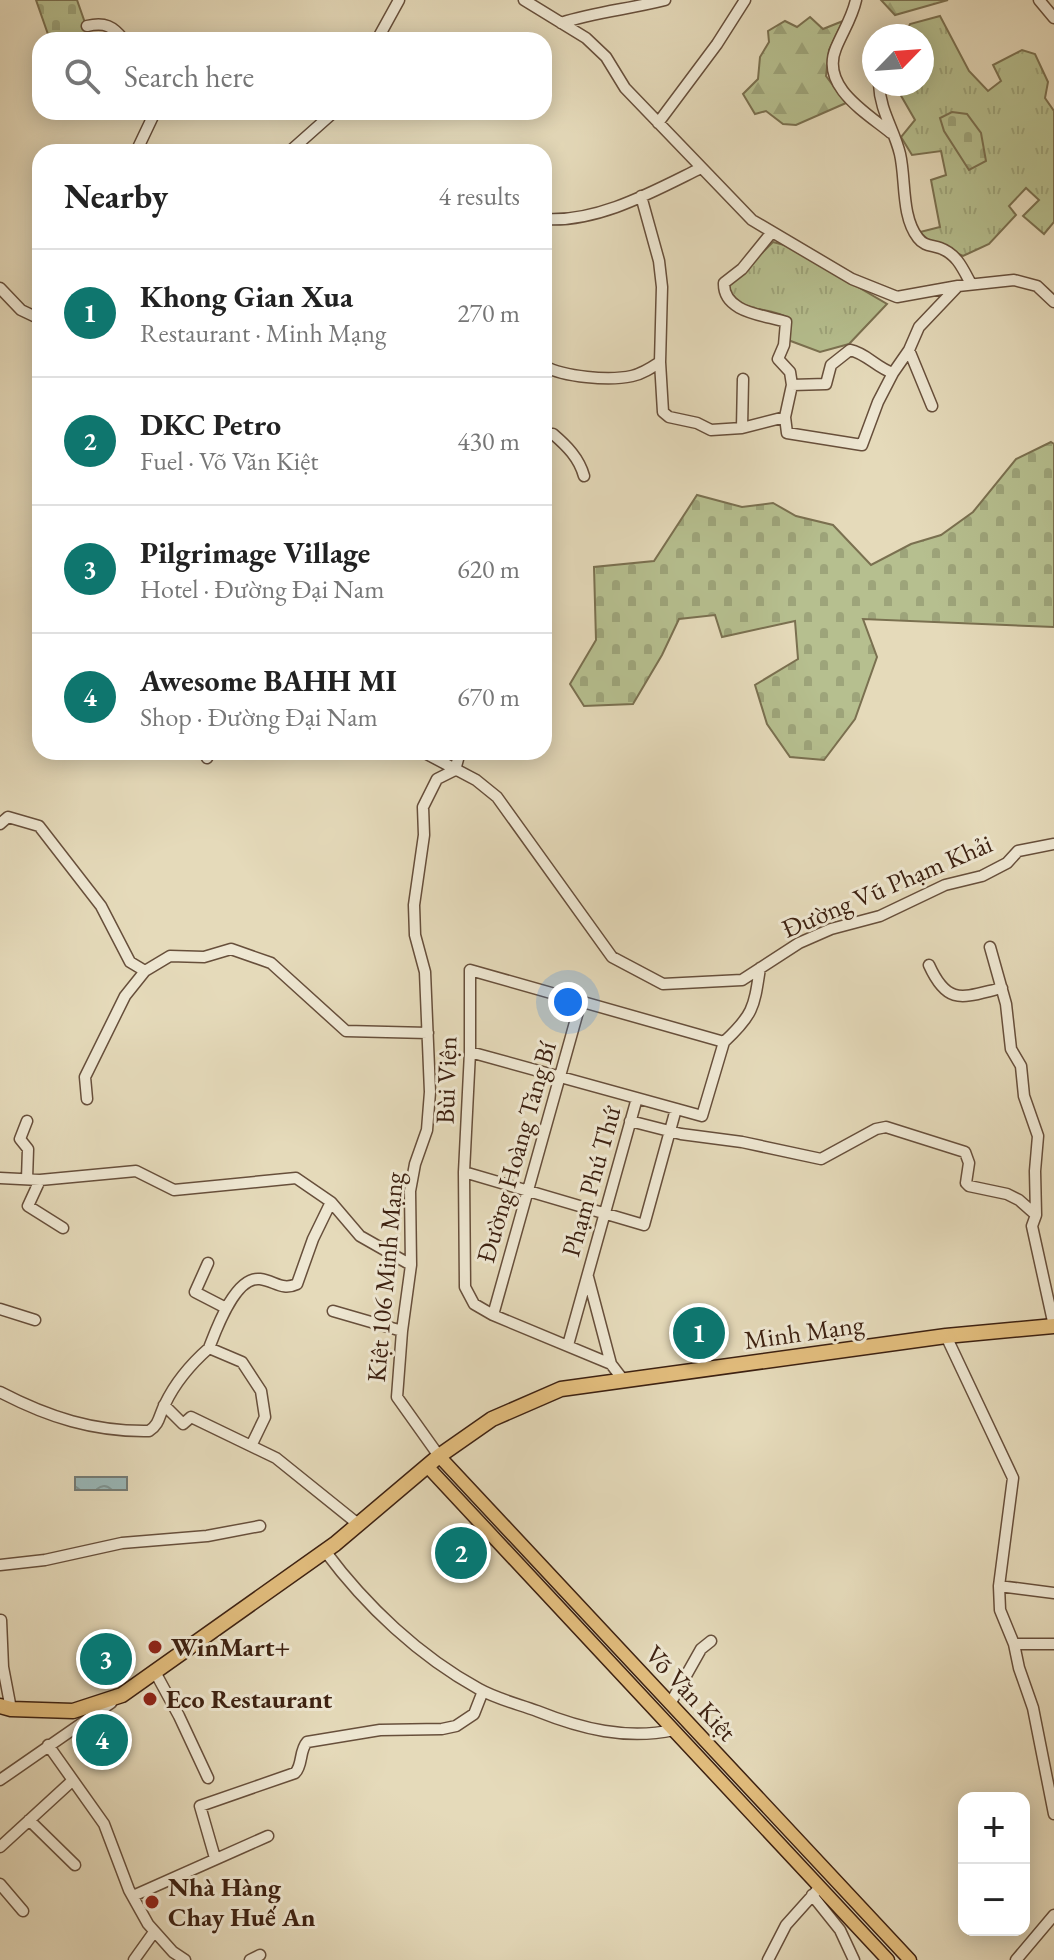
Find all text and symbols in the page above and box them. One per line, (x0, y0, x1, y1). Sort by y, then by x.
north arrow (862, 24, 934, 96)
search box (32, 32, 552, 120)
icon: search (60, 54, 104, 98)
text: Search here (124, 57, 254, 96)
text: Nearby (64, 174, 168, 218)
text: 4 results (439, 179, 520, 213)
text: Khong Gian Xua (140, 277, 353, 316)
text: 1 (83, 296, 97, 330)
text: 270 m (457, 296, 520, 330)
text: Restaurant · Minh Mạng (140, 316, 386, 350)
text: DKC Petro (140, 405, 281, 444)
text: 2 (83, 424, 97, 458)
text: 430 m (457, 424, 520, 458)
text: Fuel · Võ Văn Kiệt (140, 444, 319, 478)
text: Pilgrimage Village (140, 533, 370, 572)
text: 3 (83, 552, 97, 586)
text: 620 m (457, 552, 520, 586)
text: Hotel · Đường Đại Nam (140, 572, 384, 606)
text: Awesome BAHH MI (140, 661, 397, 700)
text: 4 (83, 680, 97, 714)
text: 670 m (457, 680, 520, 714)
text: Shop · Đường Đại Nam (140, 700, 378, 734)
street label: Đường Vũ Phạm Khải (777, 826, 997, 946)
your location (548, 982, 588, 1022)
street label: Bùi Viện (427, 1035, 465, 1124)
street label: Đường Hoàng Tăng Bí (468, 1037, 564, 1267)
street label: Phạm Phú Thứ (553, 1101, 629, 1260)
street label: Kiệt 106 Minh Mạng (359, 1170, 411, 1383)
pin: 1 (673, 1303, 725, 1363)
street label: Minh Mạng (742, 1307, 867, 1357)
pin: 2 (435, 1523, 487, 1583)
pin: 3 (80, 1629, 132, 1689)
place label: WinMart+ (171, 1630, 290, 1664)
marker: WinMart+ (146, 1638, 164, 1656)
street label: Võ Văn Kiệt (638, 1638, 744, 1748)
place label: Eco Restaurant (166, 1682, 333, 1716)
marker: Eco Restaurant (141, 1690, 159, 1708)
pin: 4 (76, 1710, 128, 1770)
map controls (958, 1792, 1030, 1936)
button: + (958, 1792, 1030, 1864)
button: − (958, 1864, 1030, 1936)
place label: Nhà Hàng Chay Huế An (168, 1870, 316, 1934)
marker: Nhà Hàng Chay Huế An (143, 1893, 161, 1911)

